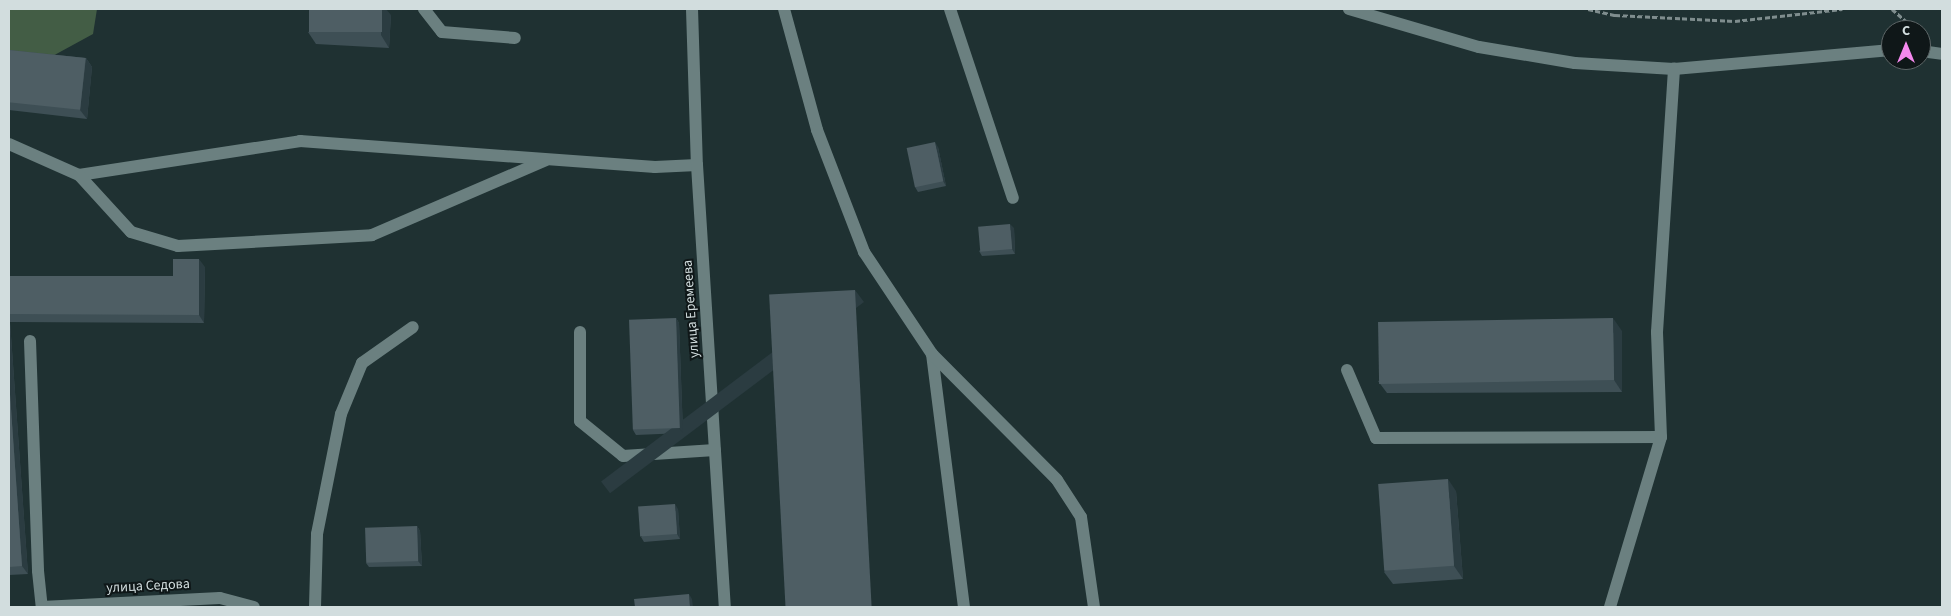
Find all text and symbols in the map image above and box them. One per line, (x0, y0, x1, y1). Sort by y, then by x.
north arrow (1881, 20, 1931, 70)
text: С (1902, 21, 1910, 41)
street label: улица Еремеева (679, 259, 703, 359)
street label: улица Седова (106, 575, 190, 597)

